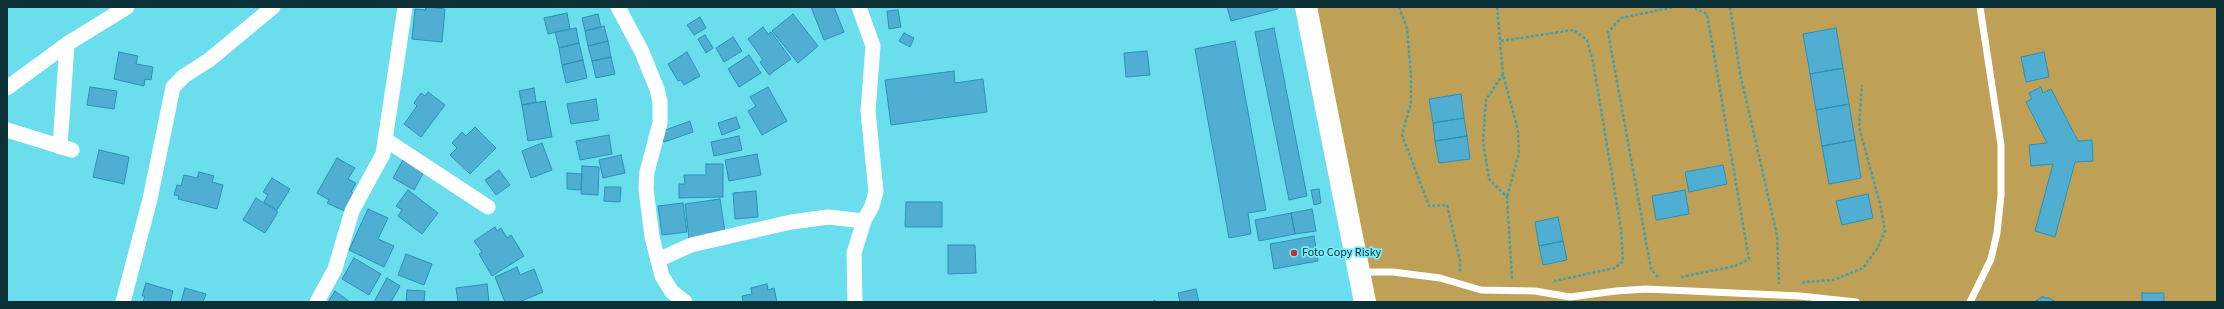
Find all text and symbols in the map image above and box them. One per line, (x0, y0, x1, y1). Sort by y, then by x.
place label: Foto Copy Risky (1302, 246, 1381, 260)
marker: Foto Copy Risky (1289, 248, 1299, 258)

